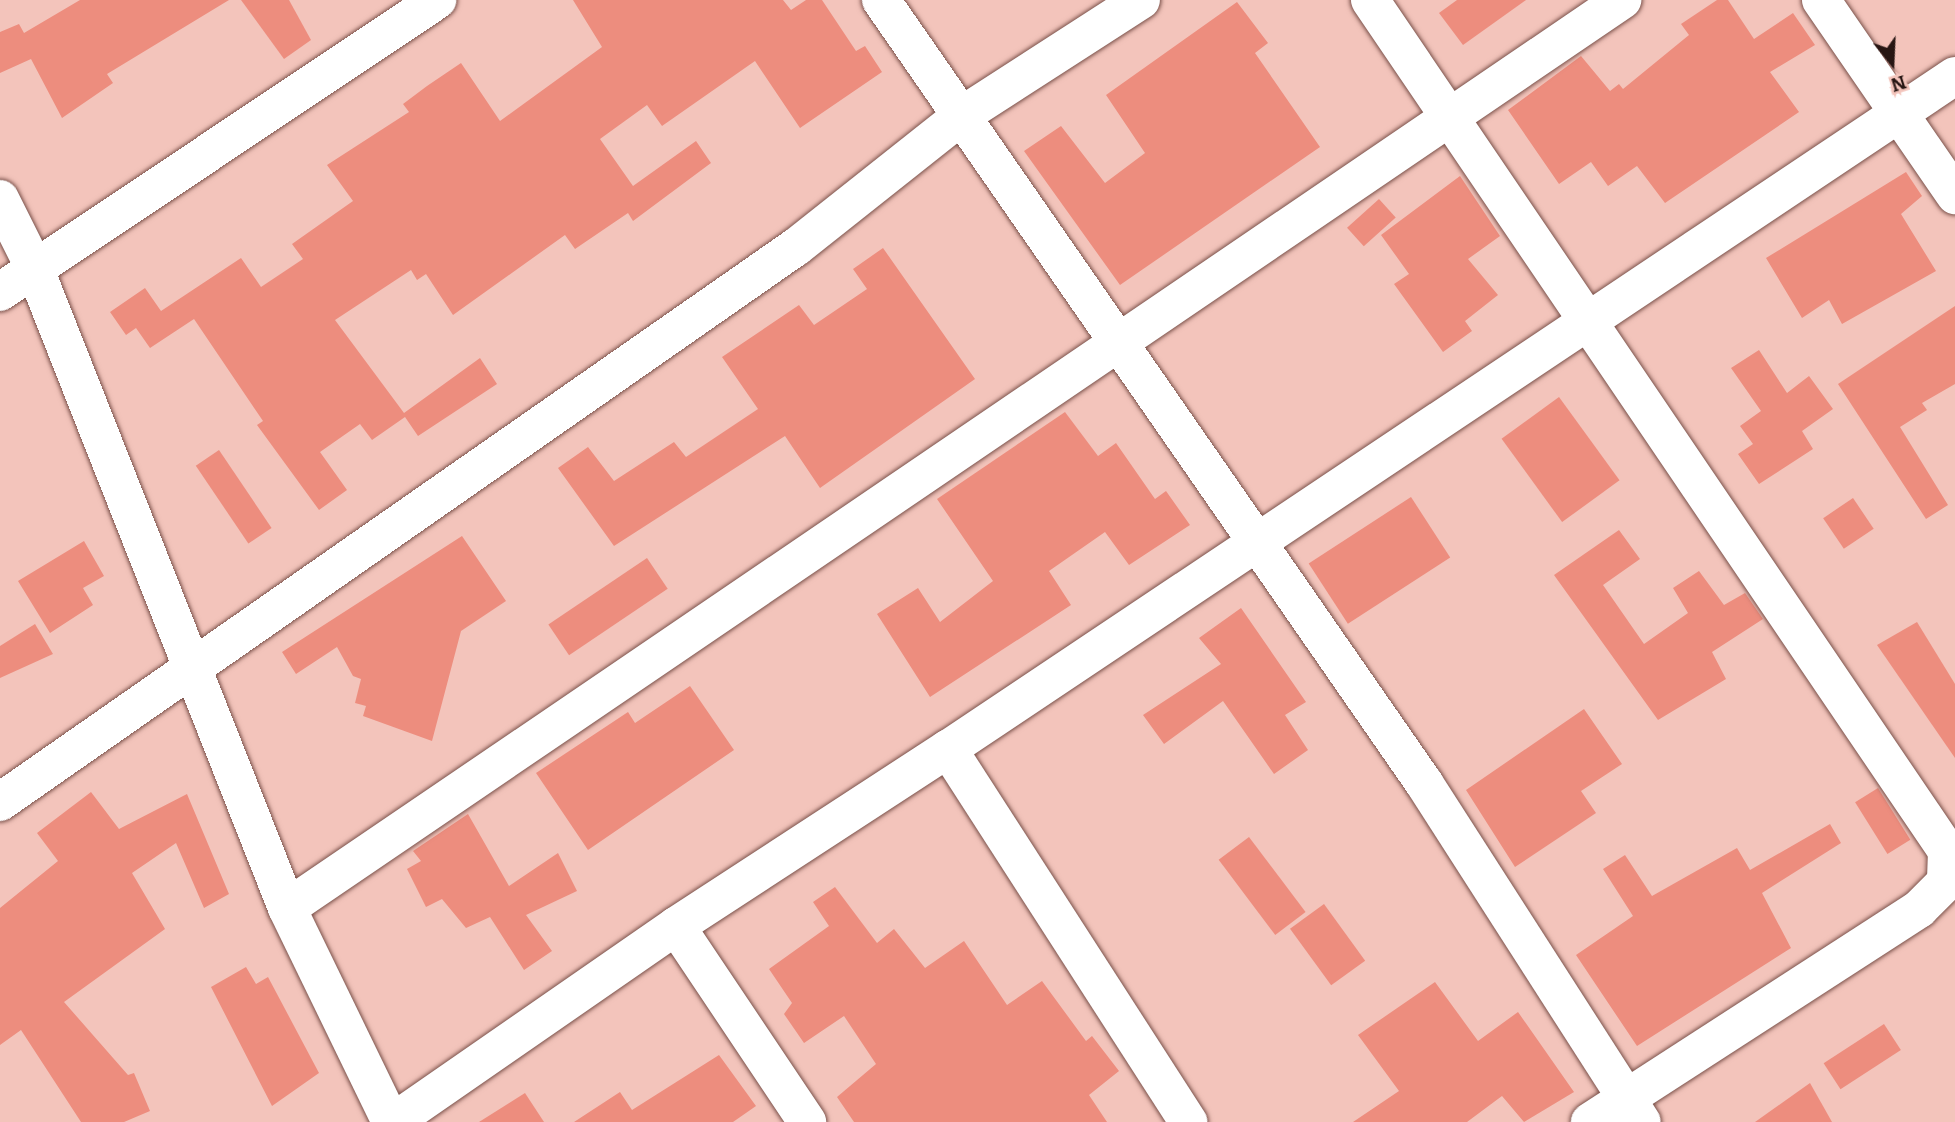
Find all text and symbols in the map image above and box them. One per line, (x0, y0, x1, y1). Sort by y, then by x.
north arrow (1857, 28, 1927, 98)
text: N (1888, 70, 1909, 97)

